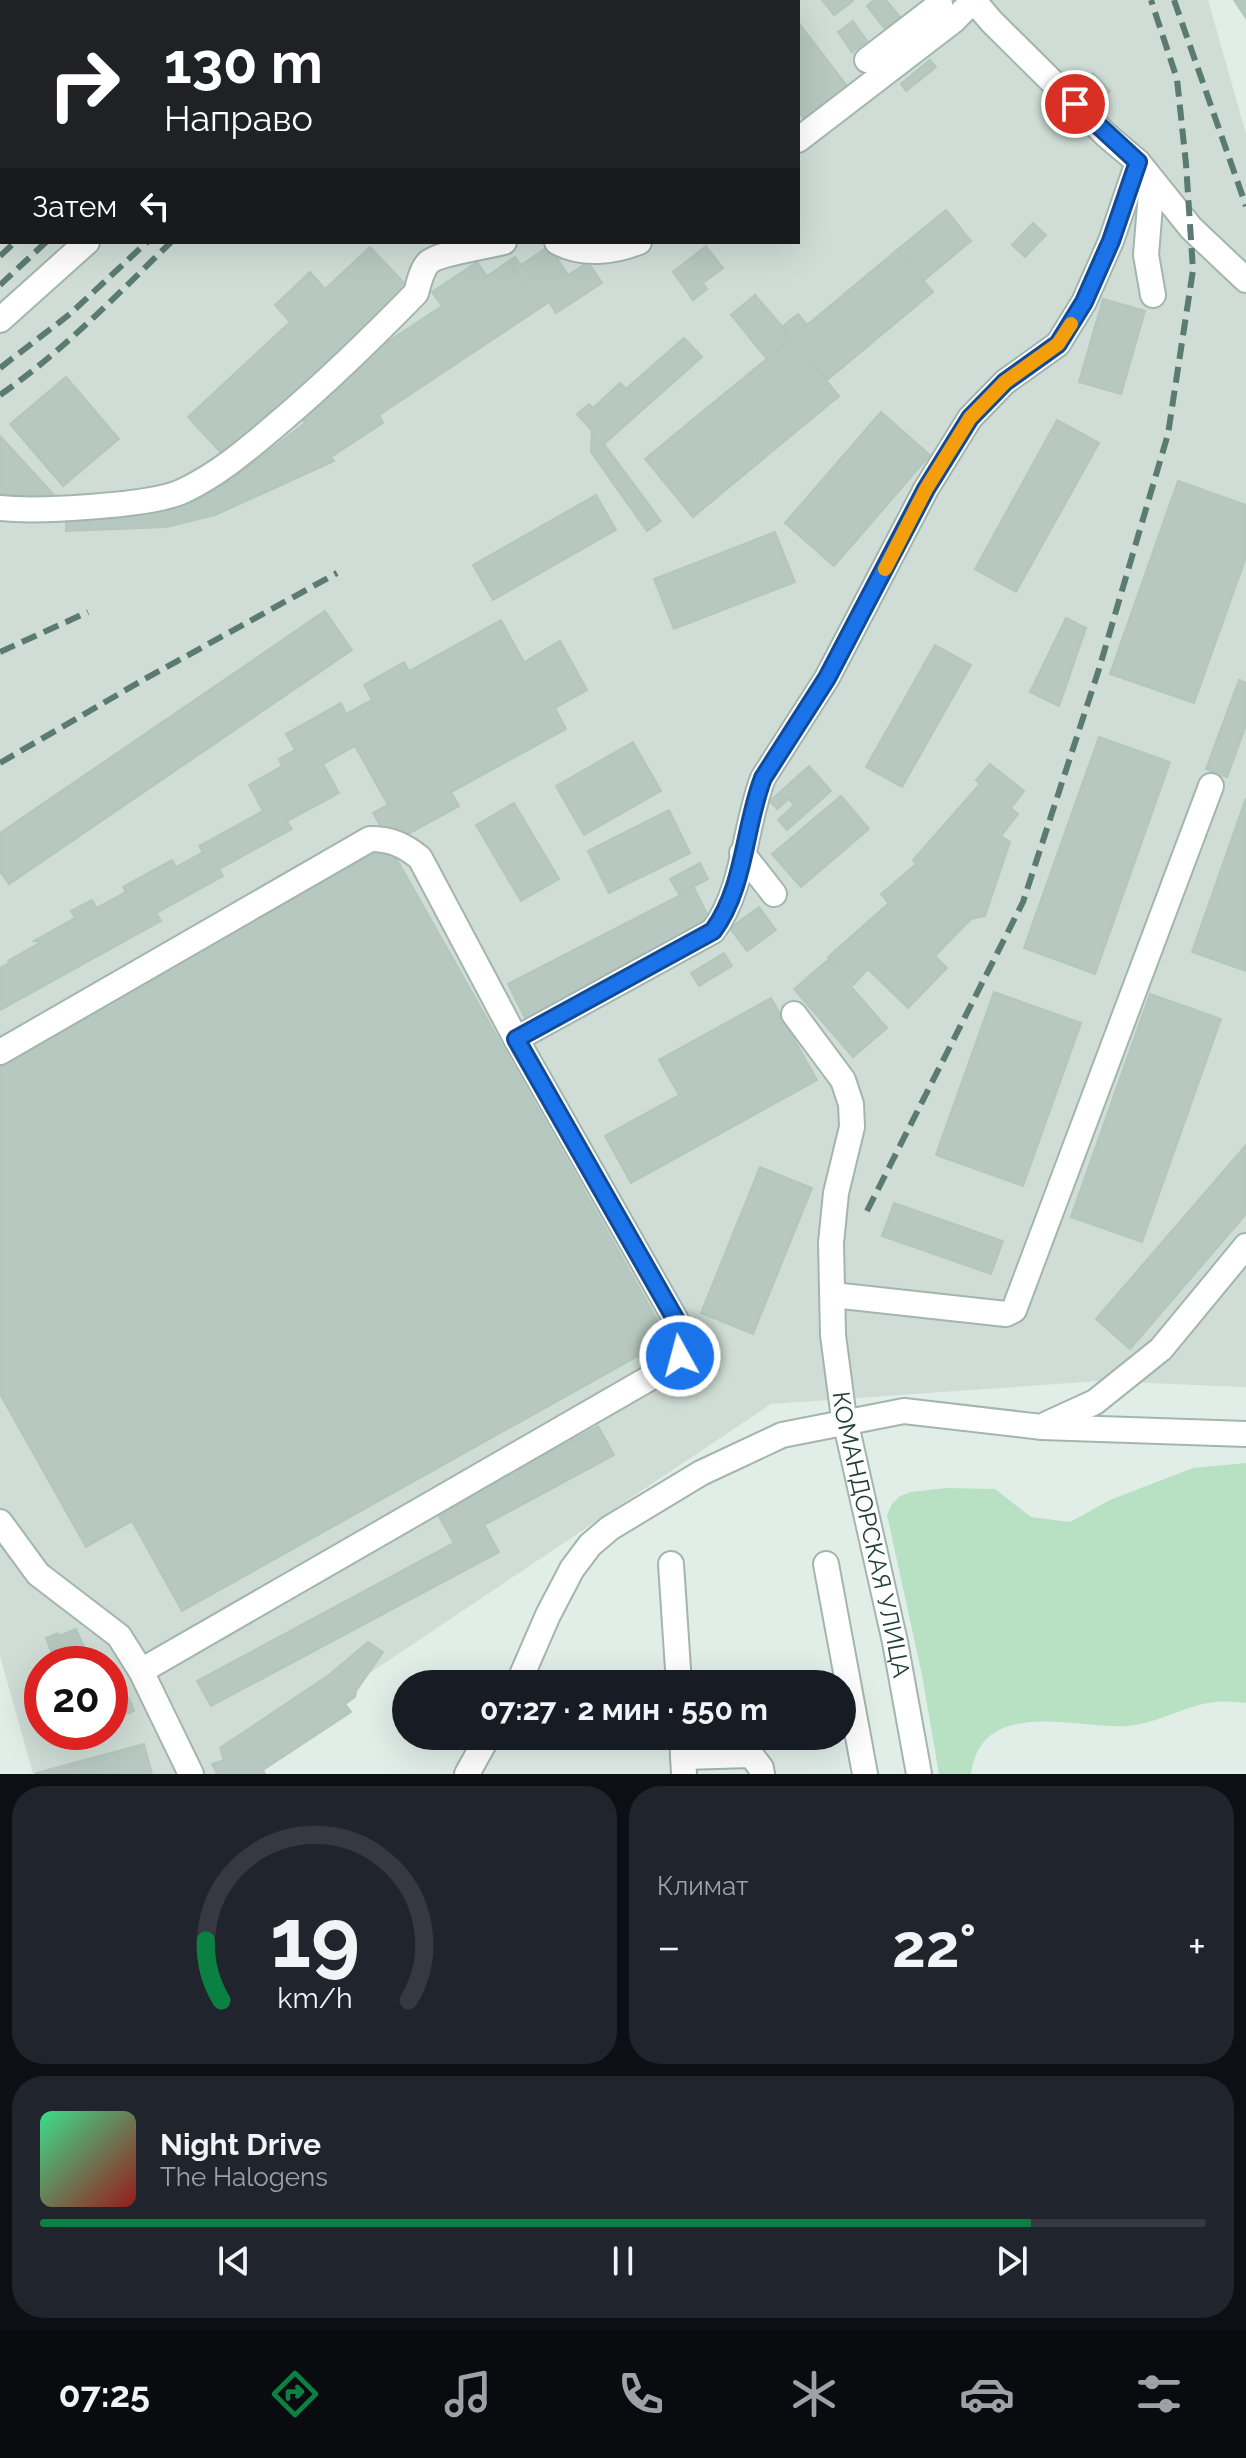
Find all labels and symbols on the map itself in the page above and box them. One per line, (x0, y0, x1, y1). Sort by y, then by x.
pin (1041, 70, 1109, 138)
position arrow (638, 1314, 722, 1398)
street label: КОМАНДОРСКАЯ УЛИЦА (827, 1390, 916, 1680)
speed limit sign: 20 (24, 1646, 128, 1750)

